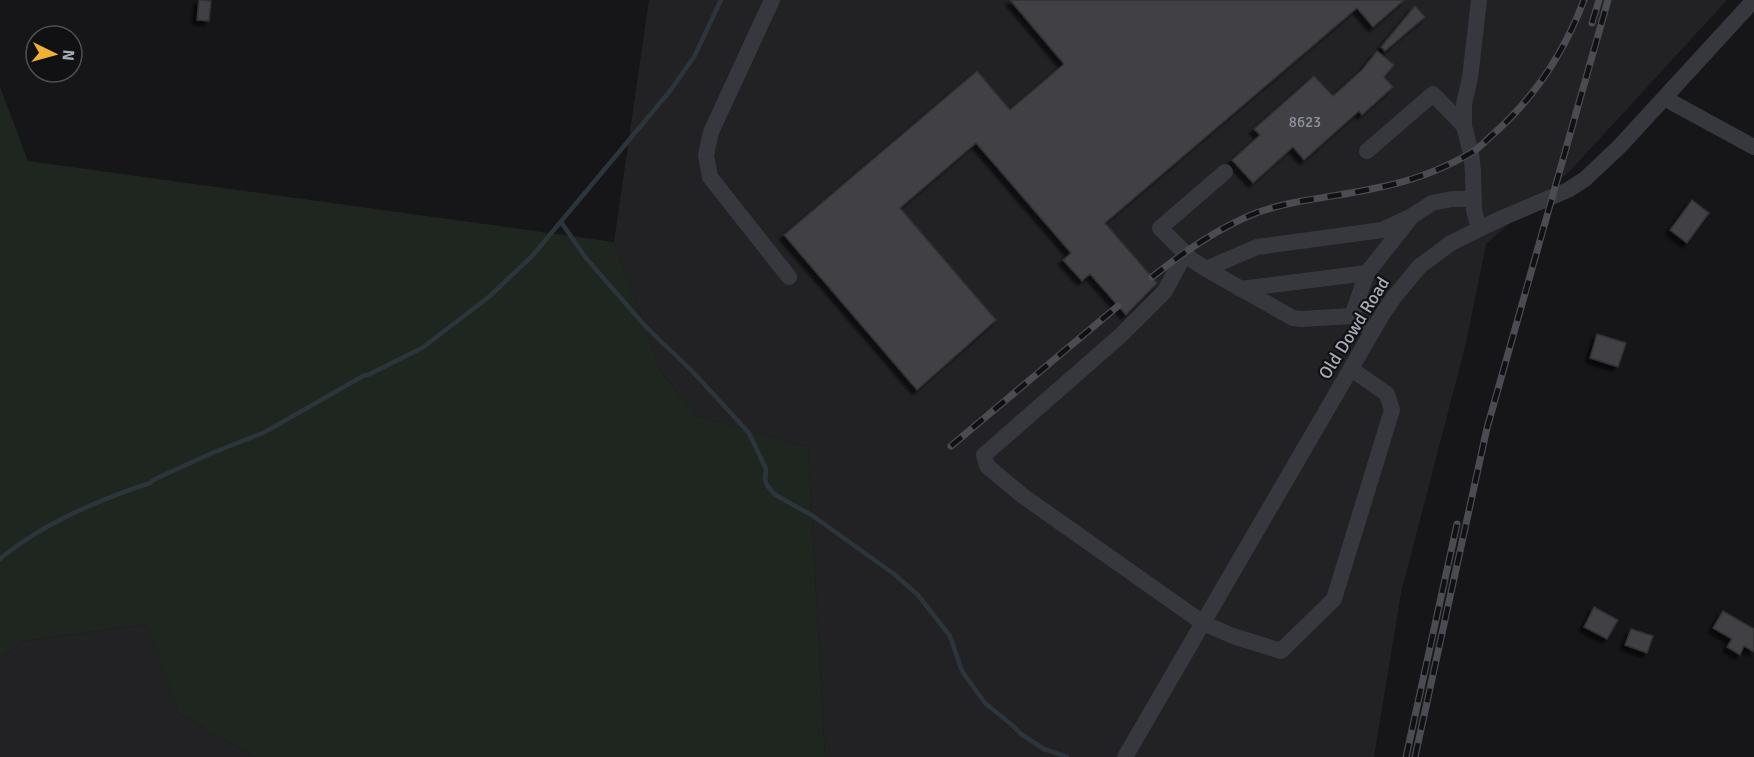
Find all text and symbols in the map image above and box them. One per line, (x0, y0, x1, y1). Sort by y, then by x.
north arrow (24, 24, 84, 84)
text: N (57, 49, 78, 62)
house number: 8623 (1289, 113, 1321, 131)
street label: Old Dowd Road (1314, 273, 1394, 383)

